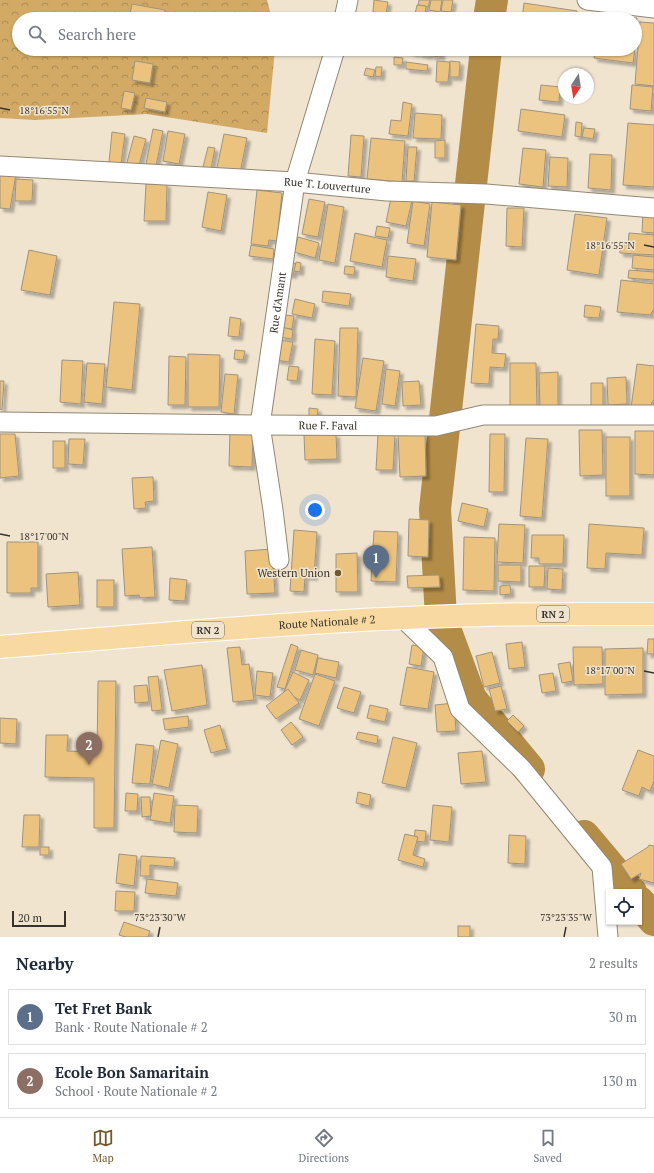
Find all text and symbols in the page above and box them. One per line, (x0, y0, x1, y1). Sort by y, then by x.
search box (12, 12, 642, 56)
icon: search (26, 23, 48, 45)
text: Search here (58, 24, 136, 44)
north arrow (558, 68, 594, 104)
text: 18°16'55"N (19, 104, 69, 117)
street label: Rue T. Louverture (284, 174, 372, 196)
text: 18°16'55"N (585, 239, 635, 252)
street label: Rue d'Amant (266, 271, 289, 334)
street label: Rue F. Faval (298, 418, 357, 433)
your location (305, 500, 325, 520)
text: 18°17'00"N (19, 530, 69, 543)
pin: 1 (363, 545, 389, 578)
place label: Western Union (257, 566, 330, 580)
marker: Western Union (333, 568, 343, 578)
road number: RN 2 (537, 606, 569, 622)
street label: Route Nationale # 2 (278, 612, 376, 632)
road number: RN 2 (192, 622, 224, 638)
text: 18°17'00"N (585, 664, 635, 677)
pin: 2 (76, 732, 102, 765)
map controls (606, 889, 642, 925)
button: locate (606, 889, 642, 925)
scale bar (12, 909, 66, 928)
text: 20 m (18, 911, 42, 925)
text: 73°23'30"W (134, 911, 186, 924)
text: 73°23'35"W (540, 911, 592, 924)
text: Nearby (16, 952, 74, 975)
text: 2 results (589, 954, 638, 972)
text: Tet Fret Bank (55, 998, 152, 1018)
text: 1 (26, 1008, 34, 1026)
text: 30 m (609, 1008, 637, 1026)
text: Bank · Route Nationale # 2 (55, 1018, 208, 1036)
text: Ecole Bon Samaritain (55, 1062, 209, 1082)
text: 2 (26, 1072, 34, 1090)
text: 130 m (602, 1072, 637, 1090)
text: School · Route Nationale # 2 (55, 1082, 218, 1100)
tab: Map (92, 1127, 114, 1165)
tab: Directions (298, 1127, 349, 1165)
tab: Saved (533, 1127, 562, 1165)

